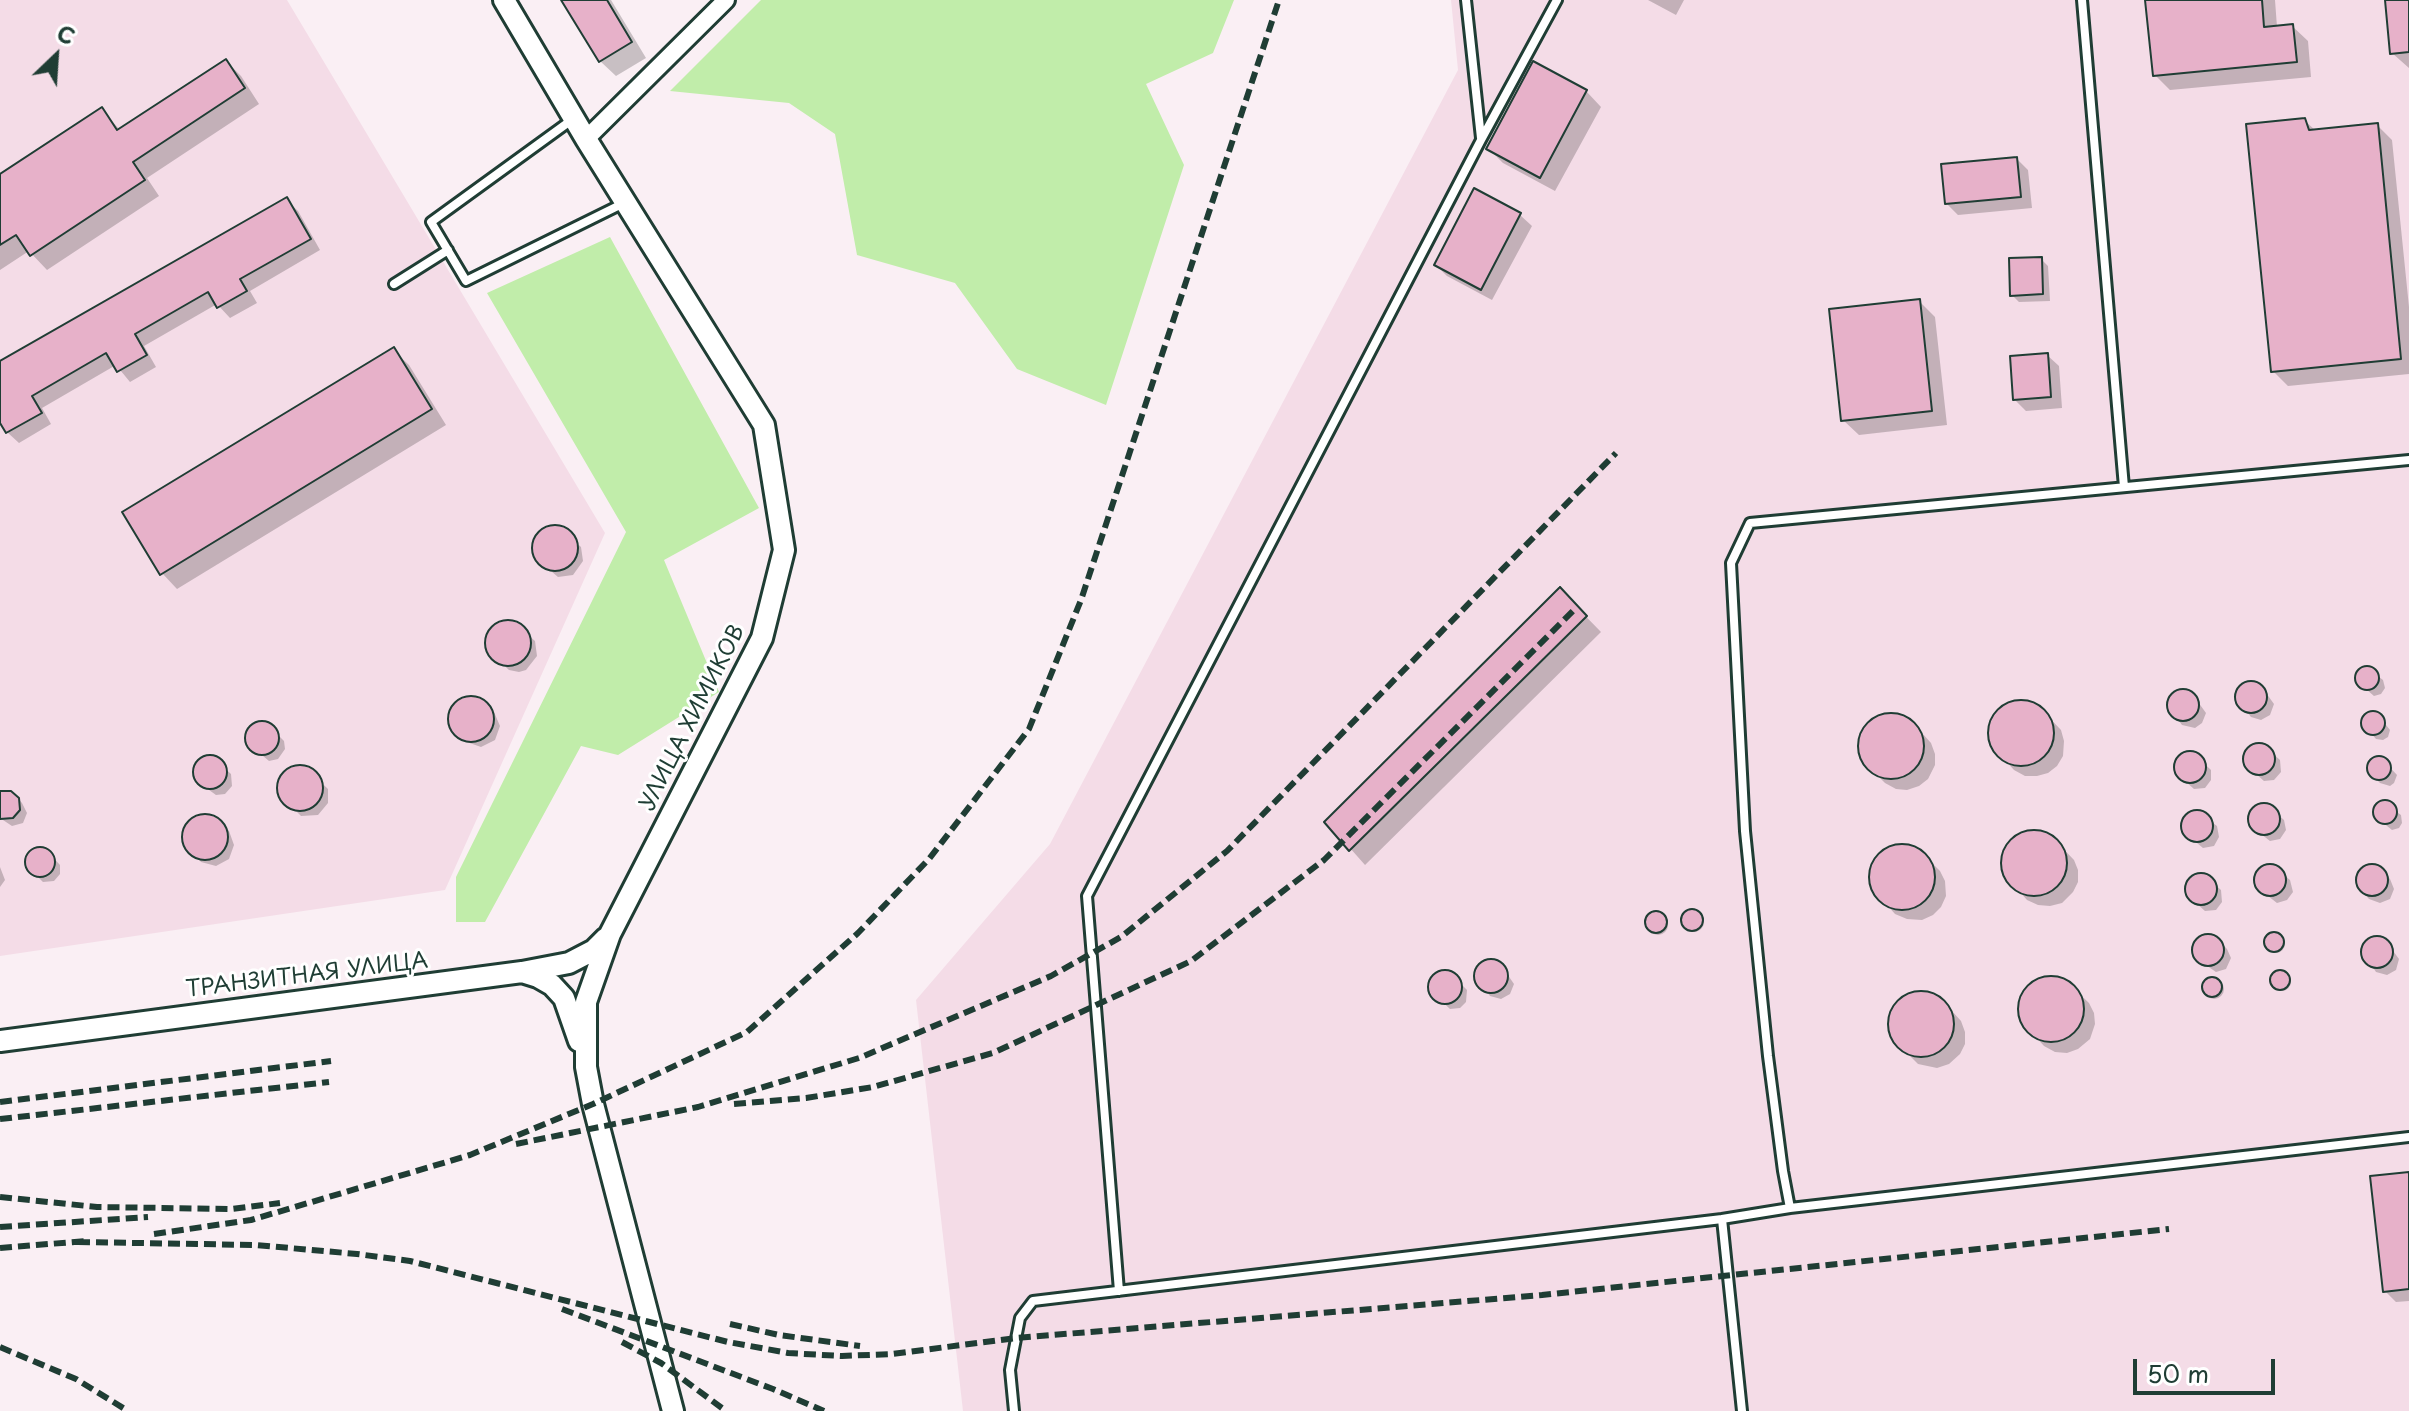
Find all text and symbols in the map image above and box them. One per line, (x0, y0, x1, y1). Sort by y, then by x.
text: С (52, 15, 81, 52)
north arrow (16, 16, 96, 96)
street label: УЛИЦА ХИМИКОВ (635, 621, 751, 815)
street label: ТРАНЗИТНАЯ УЛИЦА (184, 948, 430, 1004)
scale bar (2137, 1343, 2279, 1393)
text: 50 m (2147, 1355, 2209, 1391)

